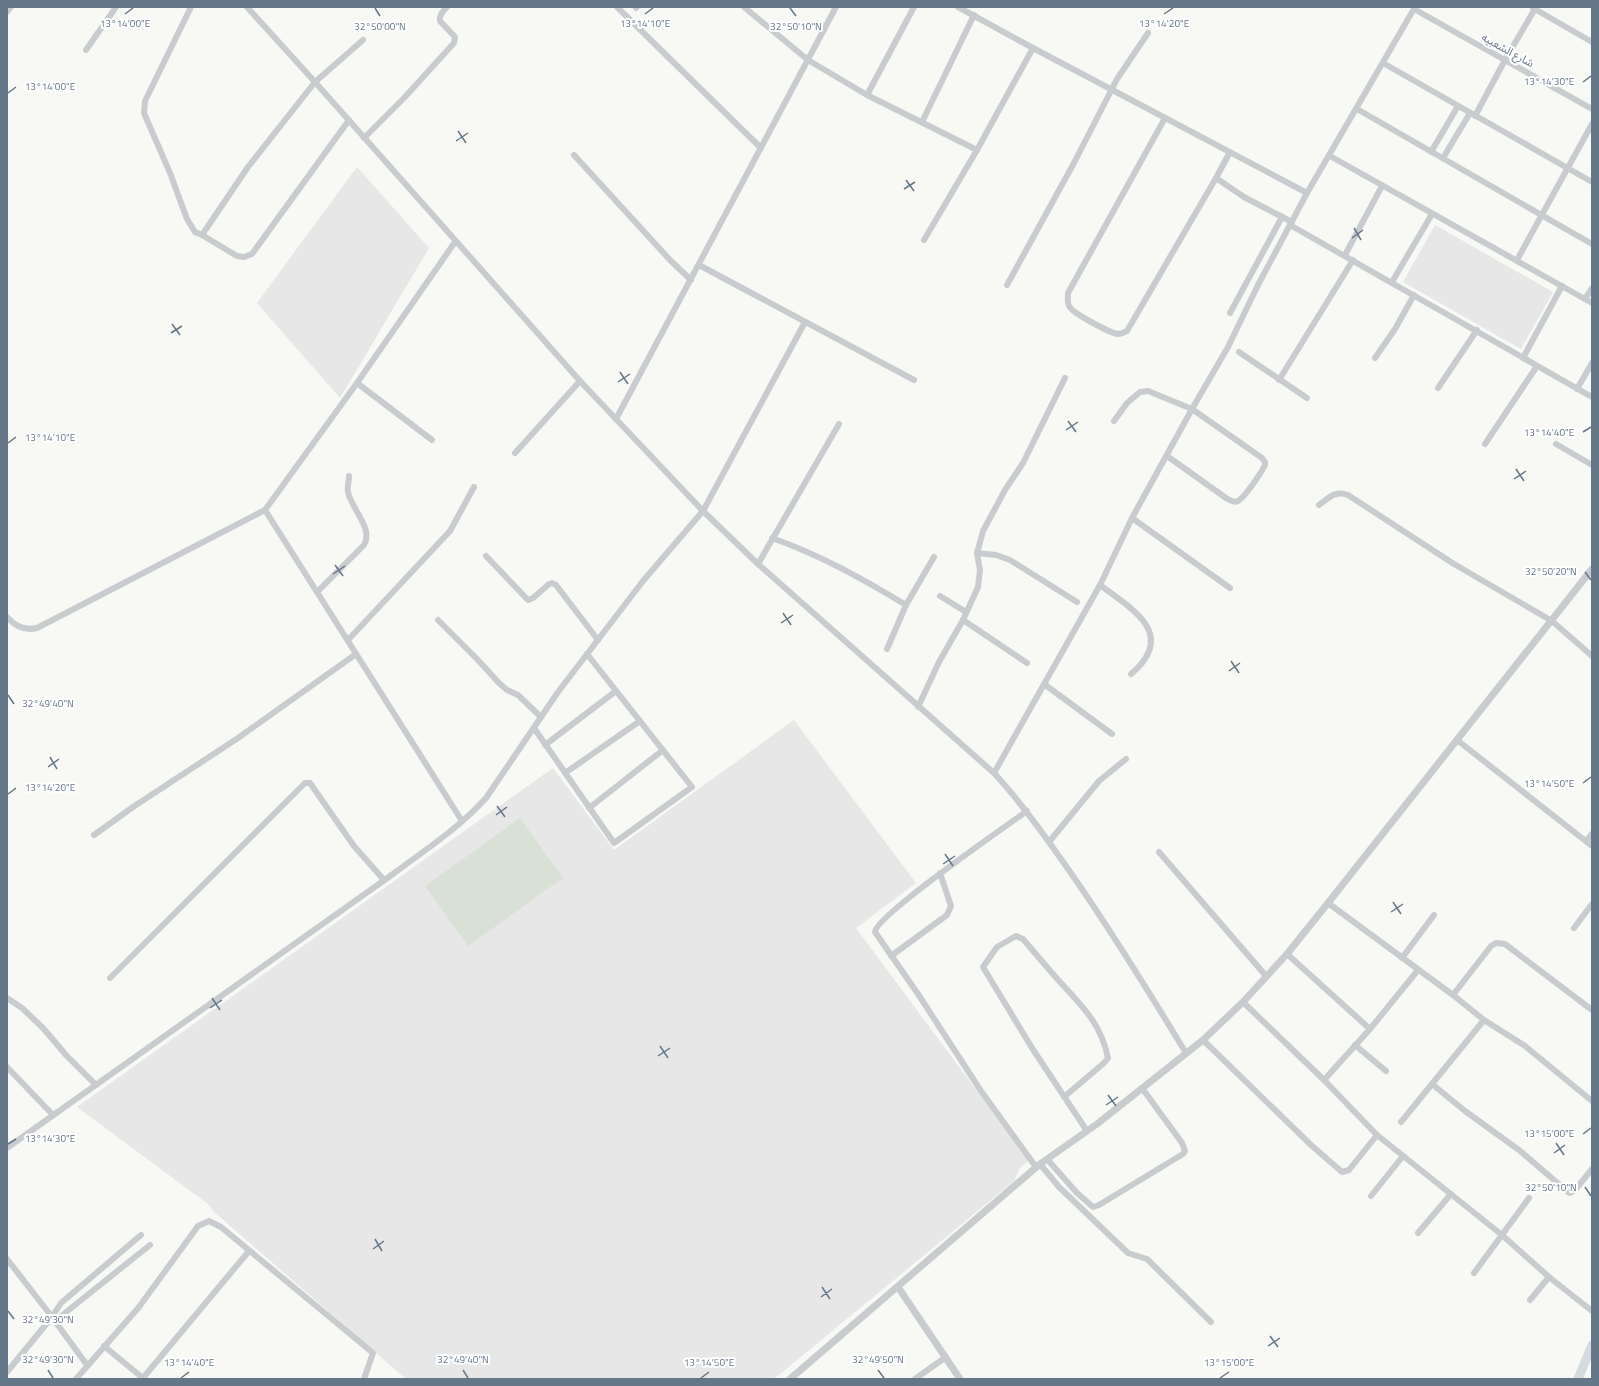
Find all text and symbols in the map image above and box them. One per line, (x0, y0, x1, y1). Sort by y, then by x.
text: 13°14'00"E (100, 16, 151, 31)
text: 13°14'10"E (620, 16, 671, 31)
text: 13°14'20"E (1139, 16, 1190, 31)
text: 32°50'00"N (354, 19, 406, 34)
text: 32°50'10"N (770, 19, 822, 34)
street label: شارع الشعبيه (1479, 29, 1537, 71)
text: 13°14'30"E (1524, 74, 1575, 89)
text: 13°14'00"E (25, 79, 76, 94)
text: 13°14'40"E (1524, 425, 1575, 440)
text: 13°14'10"E (25, 430, 76, 445)
text: 32°50'20"N (1525, 564, 1577, 579)
text: 32°49'40"N (22, 696, 74, 711)
text: 13°14'50"E (1524, 776, 1575, 791)
text: 13°14'20"E (25, 780, 76, 795)
text: 13°15'00"E (1524, 1126, 1575, 1141)
text: 13°14'30"E (25, 1131, 76, 1146)
text: 32°50'10"N (1525, 1180, 1577, 1195)
text: 32°49'30"N (22, 1312, 74, 1327)
text: 32°49'30"N (22, 1352, 74, 1367)
text: 32°49'40"N (437, 1352, 489, 1367)
text: 32°49'50"N (852, 1352, 904, 1367)
text: 13°14'40"E (164, 1355, 215, 1370)
text: 13°14'50"E (684, 1355, 735, 1370)
text: 13°15'00"E (1204, 1355, 1255, 1370)

